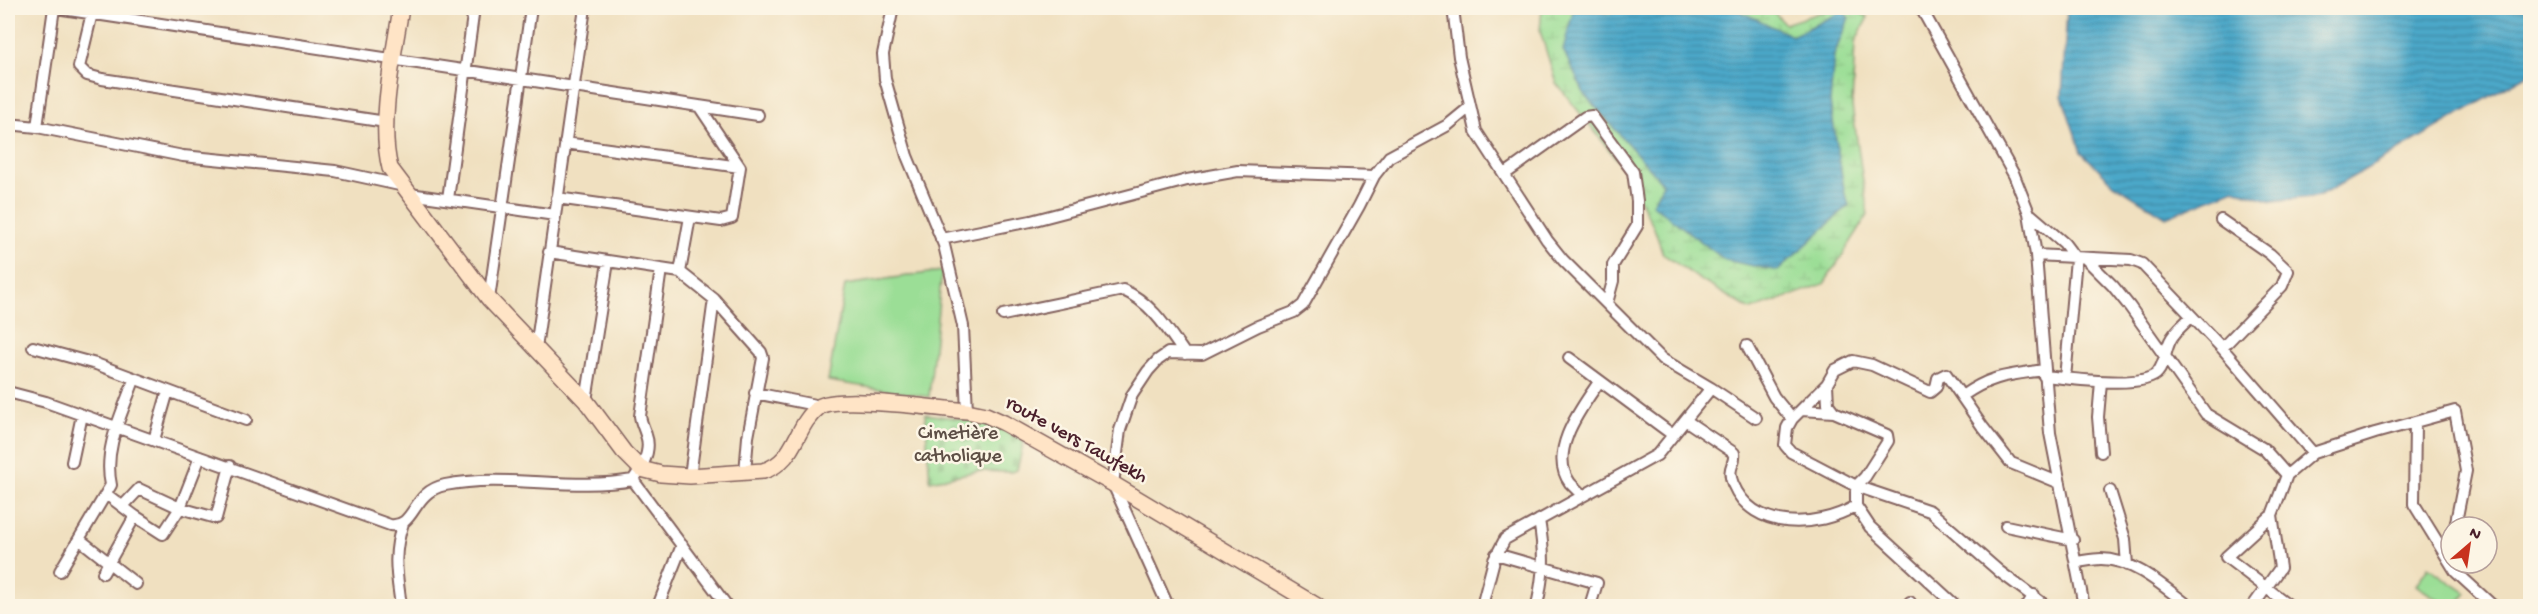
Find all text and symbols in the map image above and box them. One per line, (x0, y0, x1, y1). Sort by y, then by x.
street label: route vers Tawfekh (1001, 392, 1151, 490)
park label: Cimetière catholique (914, 423, 1002, 469)
north arrow (2439, 515, 2499, 575)
text: N (2465, 524, 2484, 546)

